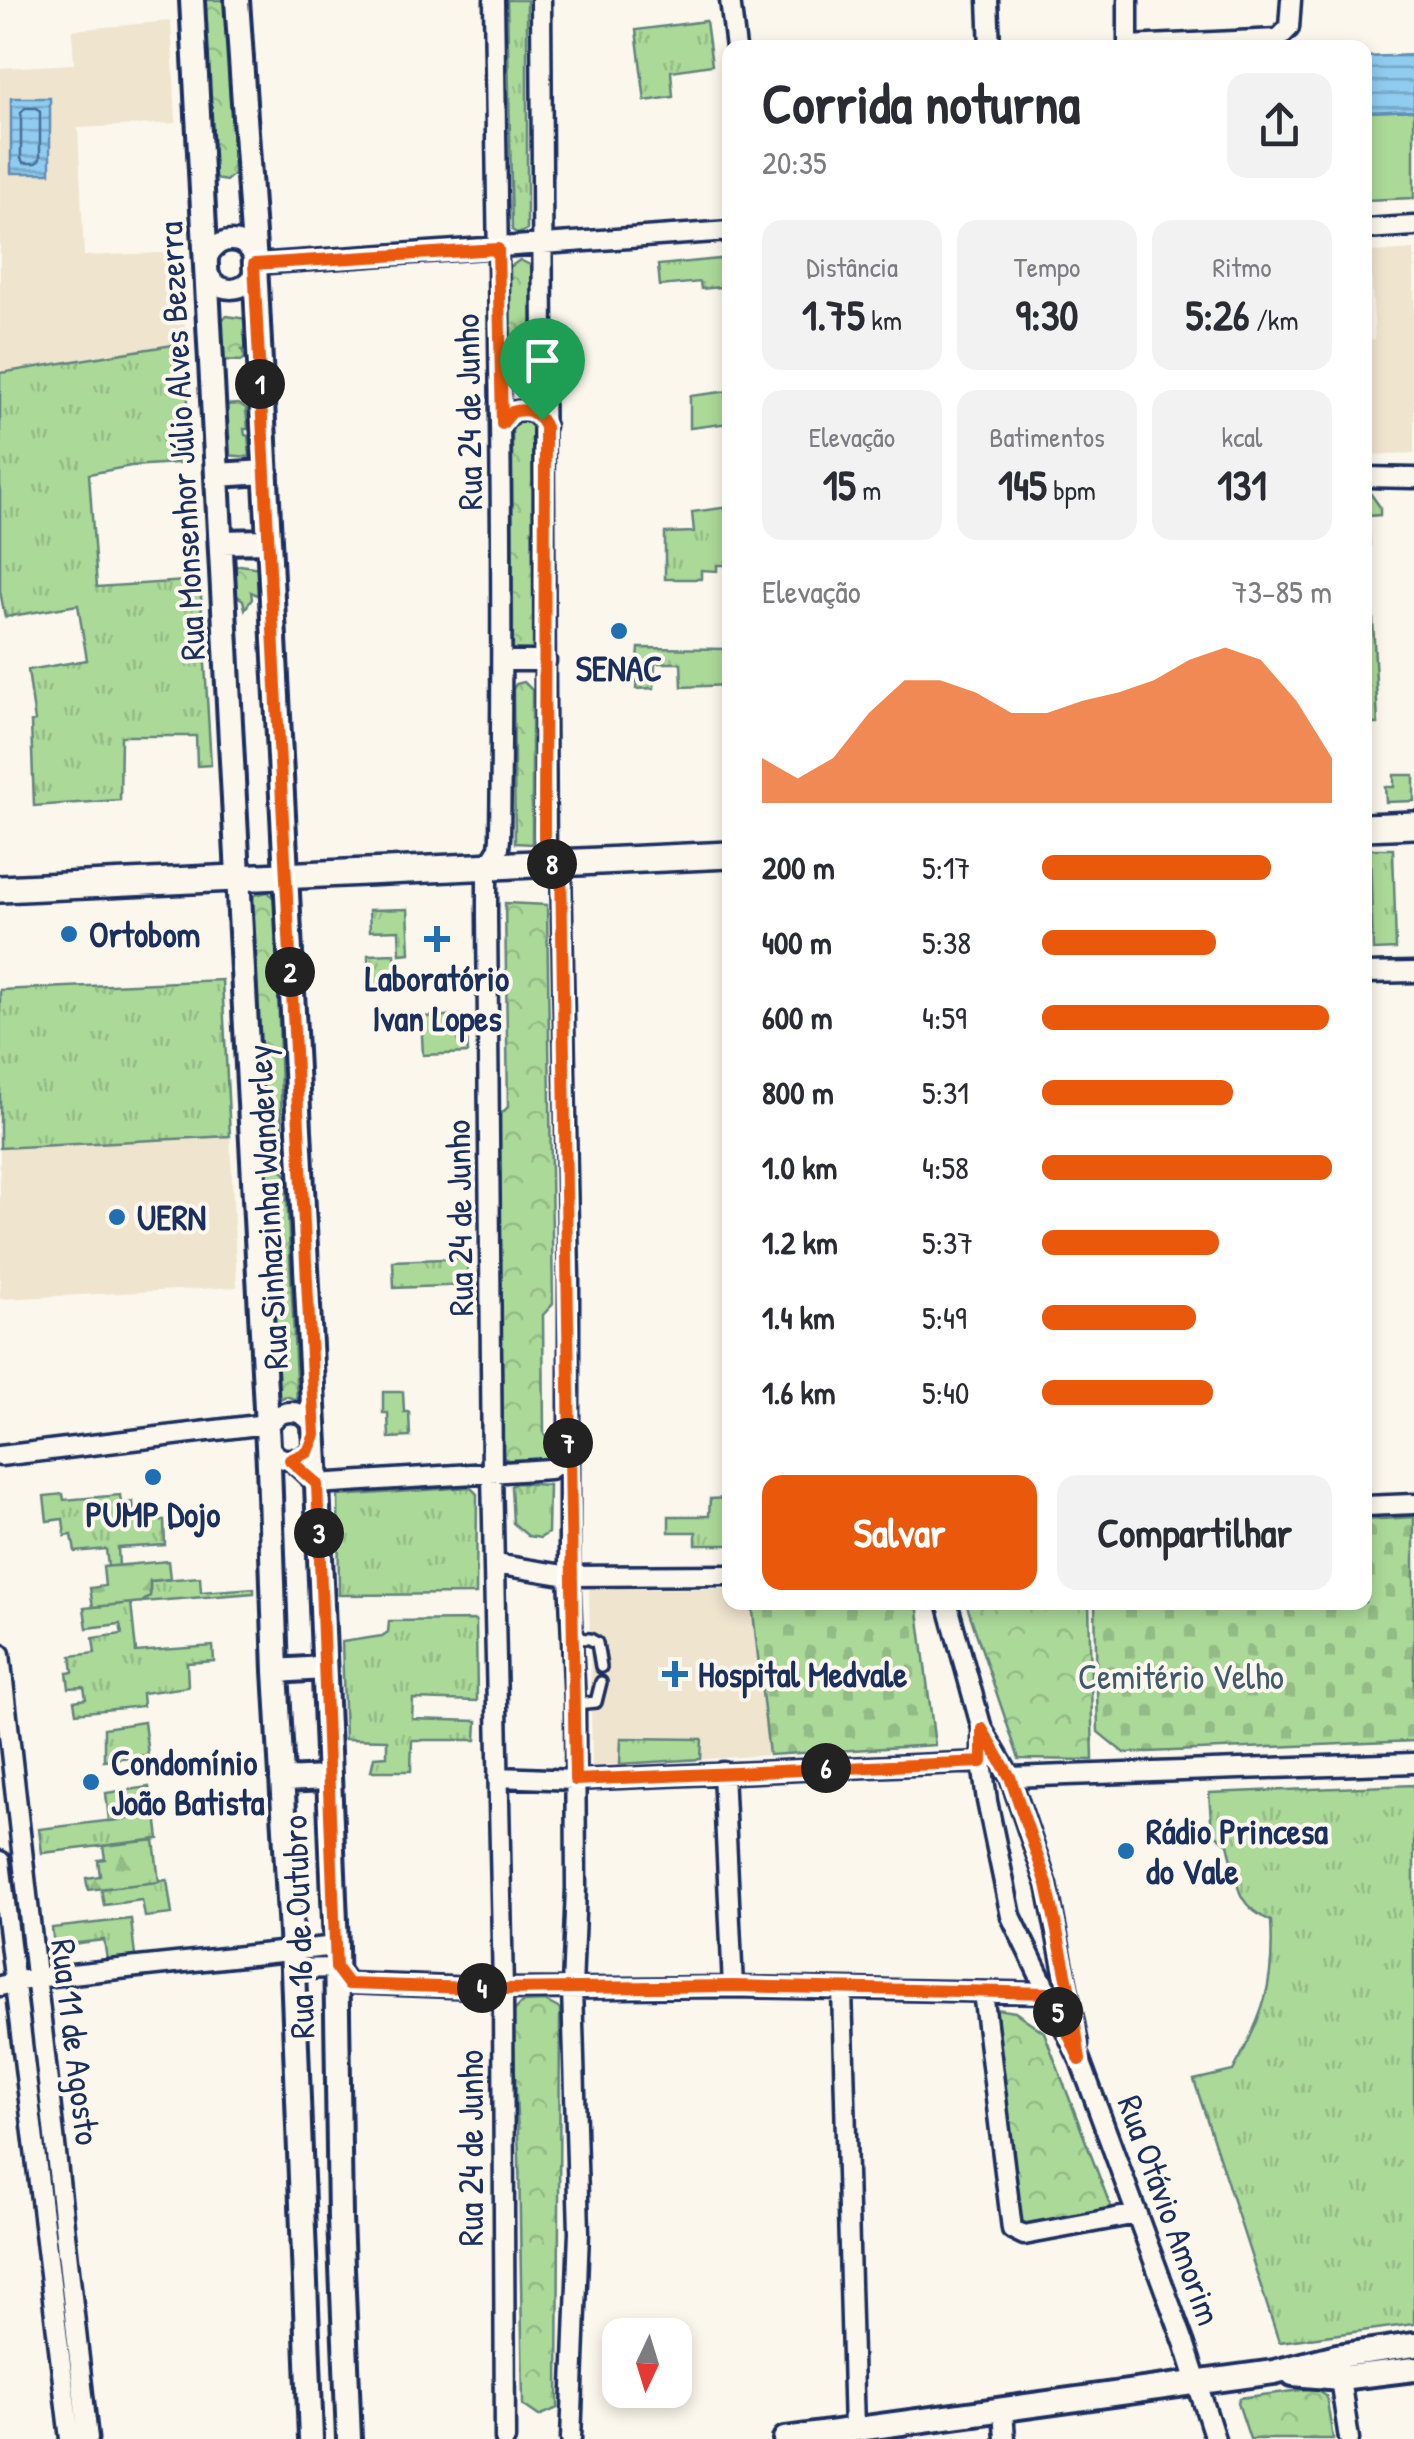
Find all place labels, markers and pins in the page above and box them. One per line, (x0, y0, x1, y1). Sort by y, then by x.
pin (500, 318, 585, 421)
pin: 1 (235, 359, 285, 409)
marker: SENAC (608, 620, 630, 642)
place label: SENAC (576, 645, 662, 692)
pin: 8 (527, 839, 577, 889)
place label: Ortobom (89, 911, 200, 958)
marker: Ortobom (58, 923, 80, 945)
marker: Laboratório Ivan Lopes (424, 926, 450, 952)
pin: 2 (265, 947, 315, 997)
place label: Laboratório Ivan Lopes (365, 955, 509, 1043)
place label: UERN (137, 1194, 206, 1241)
marker: UERN (106, 1206, 128, 1228)
pin: 7 (543, 1418, 593, 1468)
marker: PUMP Dojo (142, 1466, 164, 1488)
place label: PUMP Dojo (86, 1491, 220, 1538)
pin: 3 (294, 1508, 344, 1558)
place label: Hospital Medvale (698, 1651, 907, 1699)
marker: Hospital Medvale (662, 1661, 688, 1687)
place label: Condomínio João Batista (111, 1739, 265, 1826)
pin: 6 (801, 1743, 851, 1793)
marker: Condomínio João Batista (80, 1771, 102, 1793)
place label: Rádio Princesa do Vale (1146, 1808, 1328, 1895)
marker: Rádio Princesa do Vale (1115, 1840, 1137, 1862)
pin: 4 (457, 1963, 507, 2013)
pin: 5 (1033, 1987, 1083, 2037)

